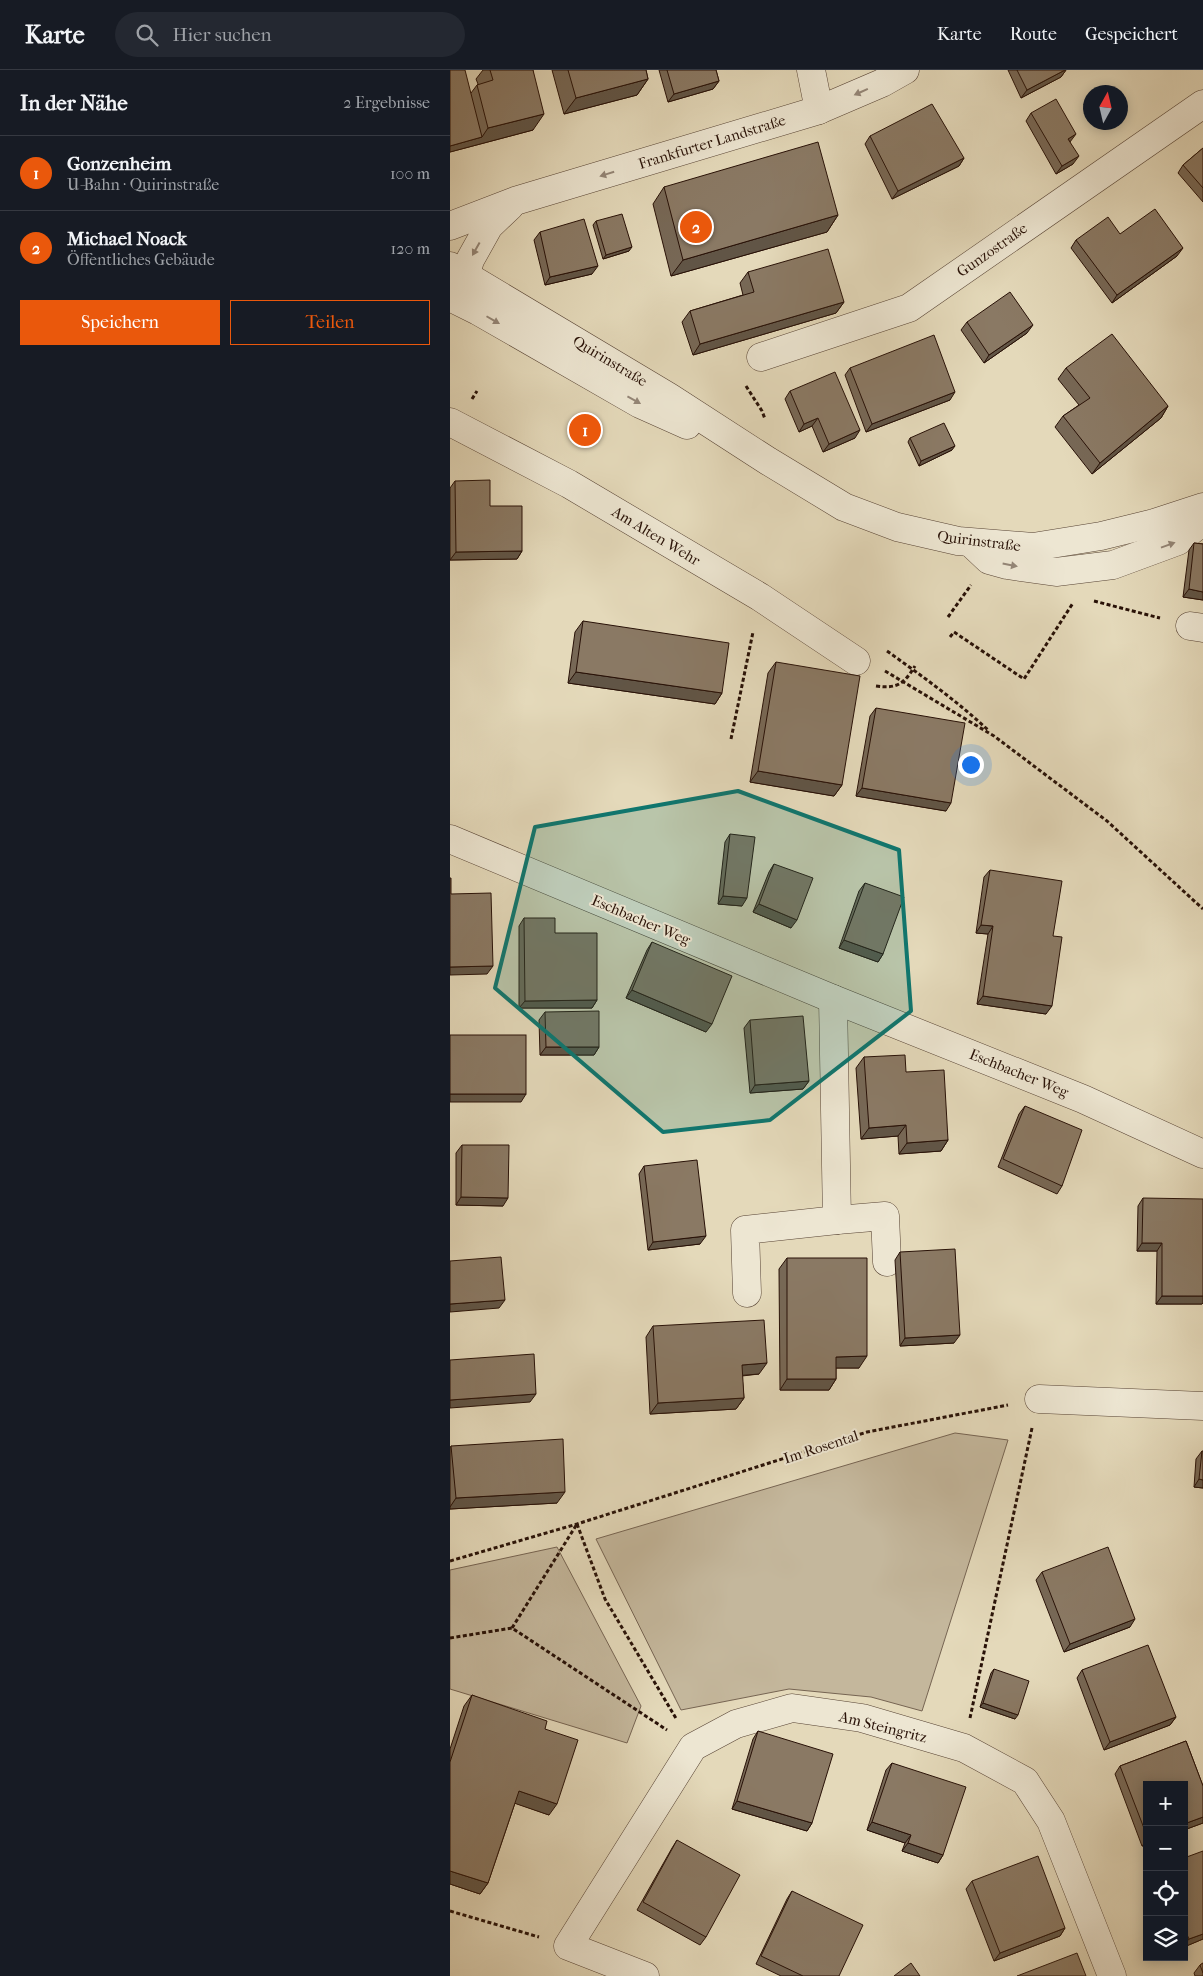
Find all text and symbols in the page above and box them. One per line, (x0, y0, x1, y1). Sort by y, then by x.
search box (115, 12, 465, 57)
text: Karte (25, 21, 85, 49)
icon: search (133, 21, 161, 49)
text: Hier suchen (173, 24, 272, 46)
text: Karte (937, 24, 982, 45)
text: Route (1010, 24, 1057, 45)
text: Gespeichert (1085, 24, 1178, 45)
north arrow (1083, 85, 1128, 130)
one-way arrow (854, 88, 868, 96)
text: In der Nähe (20, 91, 128, 115)
text: 2 Ergebnisse (343, 93, 430, 112)
street label: Frankfurter Landstraße (636, 111, 788, 173)
text: Gonzenheim (67, 153, 171, 175)
text: 1 (33, 164, 39, 183)
text: 100 m (390, 164, 430, 183)
one-way arrow (599, 170, 614, 178)
text: U-Bahn · Quirinstraße (67, 175, 219, 194)
pin: 2 (680, 208, 712, 246)
street label: Gunzostraße (953, 219, 1031, 281)
text: Michael Noack (67, 228, 187, 250)
text: 2 (32, 239, 40, 258)
text: 120 m (391, 239, 430, 258)
one-way arrow (472, 242, 480, 257)
text: Öffentliches Gebäude (67, 250, 215, 269)
button: Speichern (20, 300, 220, 345)
button: Teilen (230, 300, 430, 345)
one-way arrow (487, 315, 500, 324)
street label: Quirinstraße (569, 332, 651, 391)
one-way arrow (627, 396, 642, 404)
pin: 1 (569, 411, 601, 449)
street label: Am Alten Wehr (608, 502, 704, 570)
street label: Quirinstraße (936, 527, 1022, 555)
one-way arrow (1161, 541, 1176, 549)
one-way arrow (1002, 562, 1018, 570)
your location (958, 752, 984, 778)
street label: Eschbacher Weg (589, 891, 694, 949)
street label: Eschbacher Weg (967, 1045, 1072, 1101)
street label: Im Rosental (781, 1426, 861, 1468)
street label: Am Steingritz (836, 1707, 929, 1747)
map controls (1143, 1781, 1188, 1961)
button: + (1143, 1781, 1188, 1826)
button: − (1143, 1826, 1188, 1871)
button: locate (1143, 1871, 1188, 1916)
button: layers (1143, 1916, 1188, 1961)

